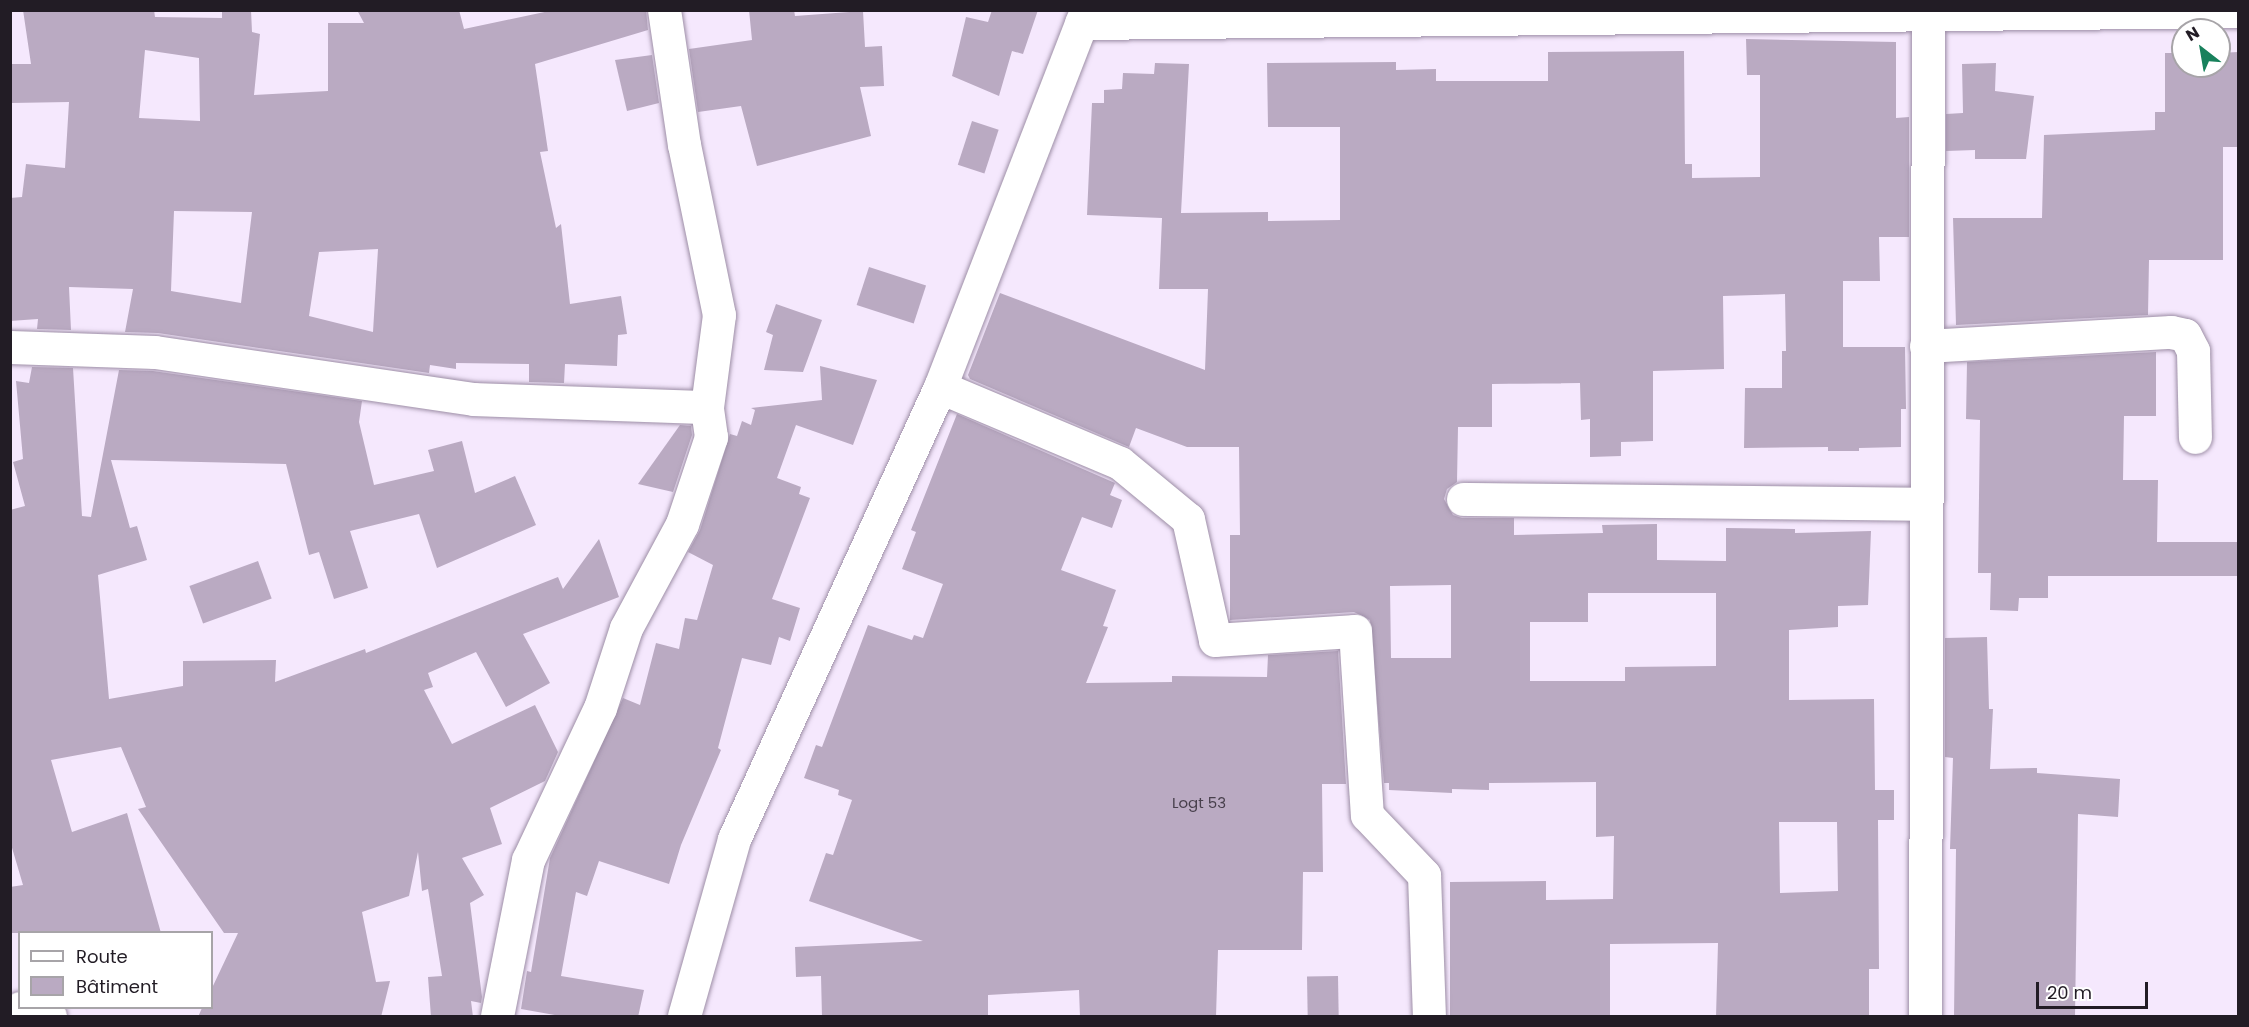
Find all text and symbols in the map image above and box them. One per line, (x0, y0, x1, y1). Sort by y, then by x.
north arrow (2171, 18, 2231, 78)
text: N (2181, 21, 2204, 47)
house number: Logt 53 (1172, 794, 1226, 812)
legend (18, 931, 213, 1009)
text: Route (76, 944, 128, 969)
scale bar (2039, 970, 2152, 1008)
text: Bâtiment (76, 974, 158, 999)
text: 20 m (2047, 980, 2092, 1005)

